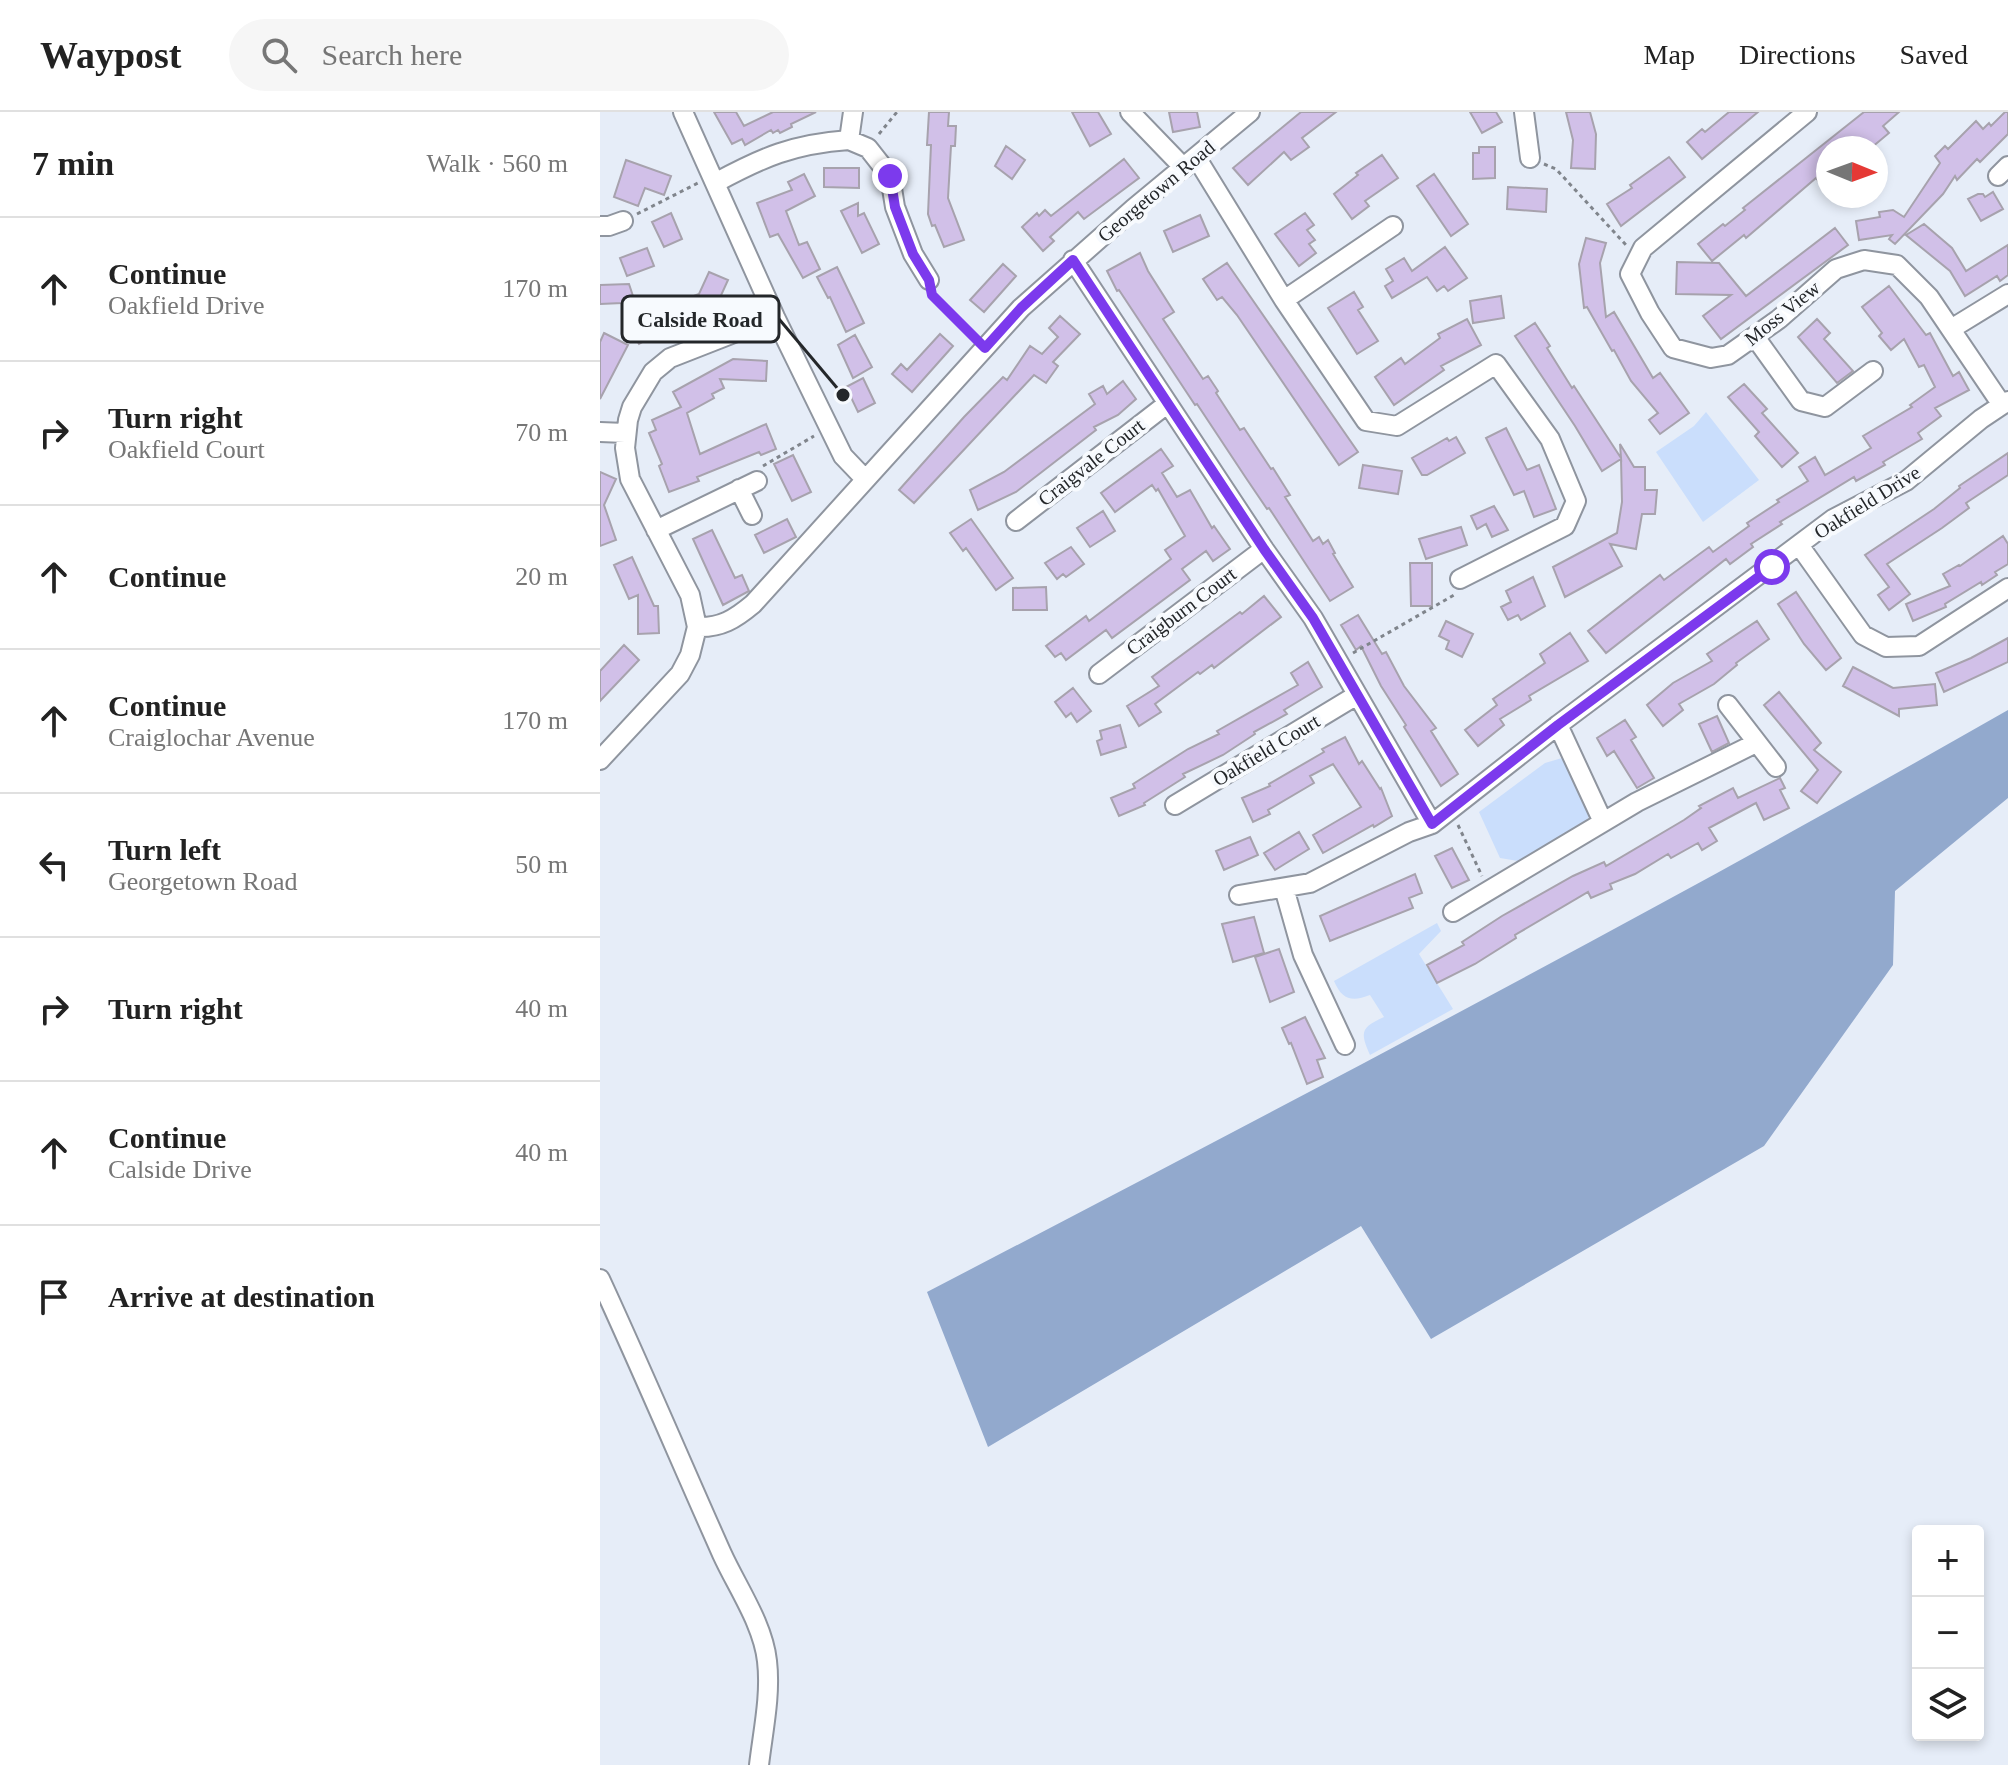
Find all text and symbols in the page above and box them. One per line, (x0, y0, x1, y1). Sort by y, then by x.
search box (229, 19, 789, 91)
icon: search (257, 33, 301, 77)
text: Waypost (40, 34, 181, 76)
text: Search here (321, 38, 462, 71)
text: Map (1644, 39, 1695, 70)
text: Directions (1739, 39, 1856, 70)
text: Saved (1900, 39, 1968, 70)
street label: Georgetown Road (1093, 136, 1220, 247)
north arrow (1816, 136, 1888, 208)
text: 7 min (32, 145, 114, 182)
text: Walk · 560 m (426, 149, 568, 178)
route end (872, 158, 908, 194)
text: Continue (108, 257, 226, 290)
icon: ahead (32, 267, 76, 311)
text: 170 m (502, 274, 568, 303)
street label: Moss View (1740, 276, 1824, 350)
text: Oakfield Drive (108, 291, 265, 320)
callout: Calside Road (622, 296, 779, 342)
text: Calside Road (637, 307, 763, 332)
text: Turn right (108, 401, 243, 434)
icon: right (32, 411, 76, 455)
street label: Craigvale Court (1034, 414, 1149, 511)
text: 70 m (515, 418, 568, 447)
text: Oakfield Court (108, 435, 265, 464)
street label: Oakfield Drive (1810, 461, 1924, 543)
route start (1754, 549, 1790, 585)
icon: ahead (32, 555, 76, 599)
text: Continue (108, 560, 226, 593)
text: 20 m (515, 562, 568, 591)
street label: Craigburn Court (1122, 562, 1241, 660)
text: Continue (108, 689, 226, 722)
icon: ahead (32, 699, 76, 743)
text: 170 m (502, 706, 568, 735)
street label: Oakfield Court (1209, 709, 1324, 790)
text: Craiglochar Avenue (108, 723, 315, 752)
text: Turn left (108, 833, 221, 866)
icon: left (32, 843, 76, 887)
text: 50 m (515, 850, 568, 879)
text: Georgetown Road (108, 867, 297, 896)
icon: right (32, 987, 76, 1031)
text: Turn right (108, 992, 243, 1025)
text: 40 m (515, 994, 568, 1023)
text: Continue (108, 1121, 226, 1154)
icon: ahead (32, 1131, 76, 1175)
text: 40 m (515, 1138, 568, 1167)
text: Calside Drive (108, 1155, 252, 1184)
icon: arrive (32, 1275, 76, 1319)
text: Arrive at destination (108, 1280, 375, 1313)
map controls (1912, 1525, 1984, 1741)
button: + (1912, 1525, 1984, 1597)
button: − (1912, 1597, 1984, 1669)
button: layers (1912, 1669, 1984, 1741)

